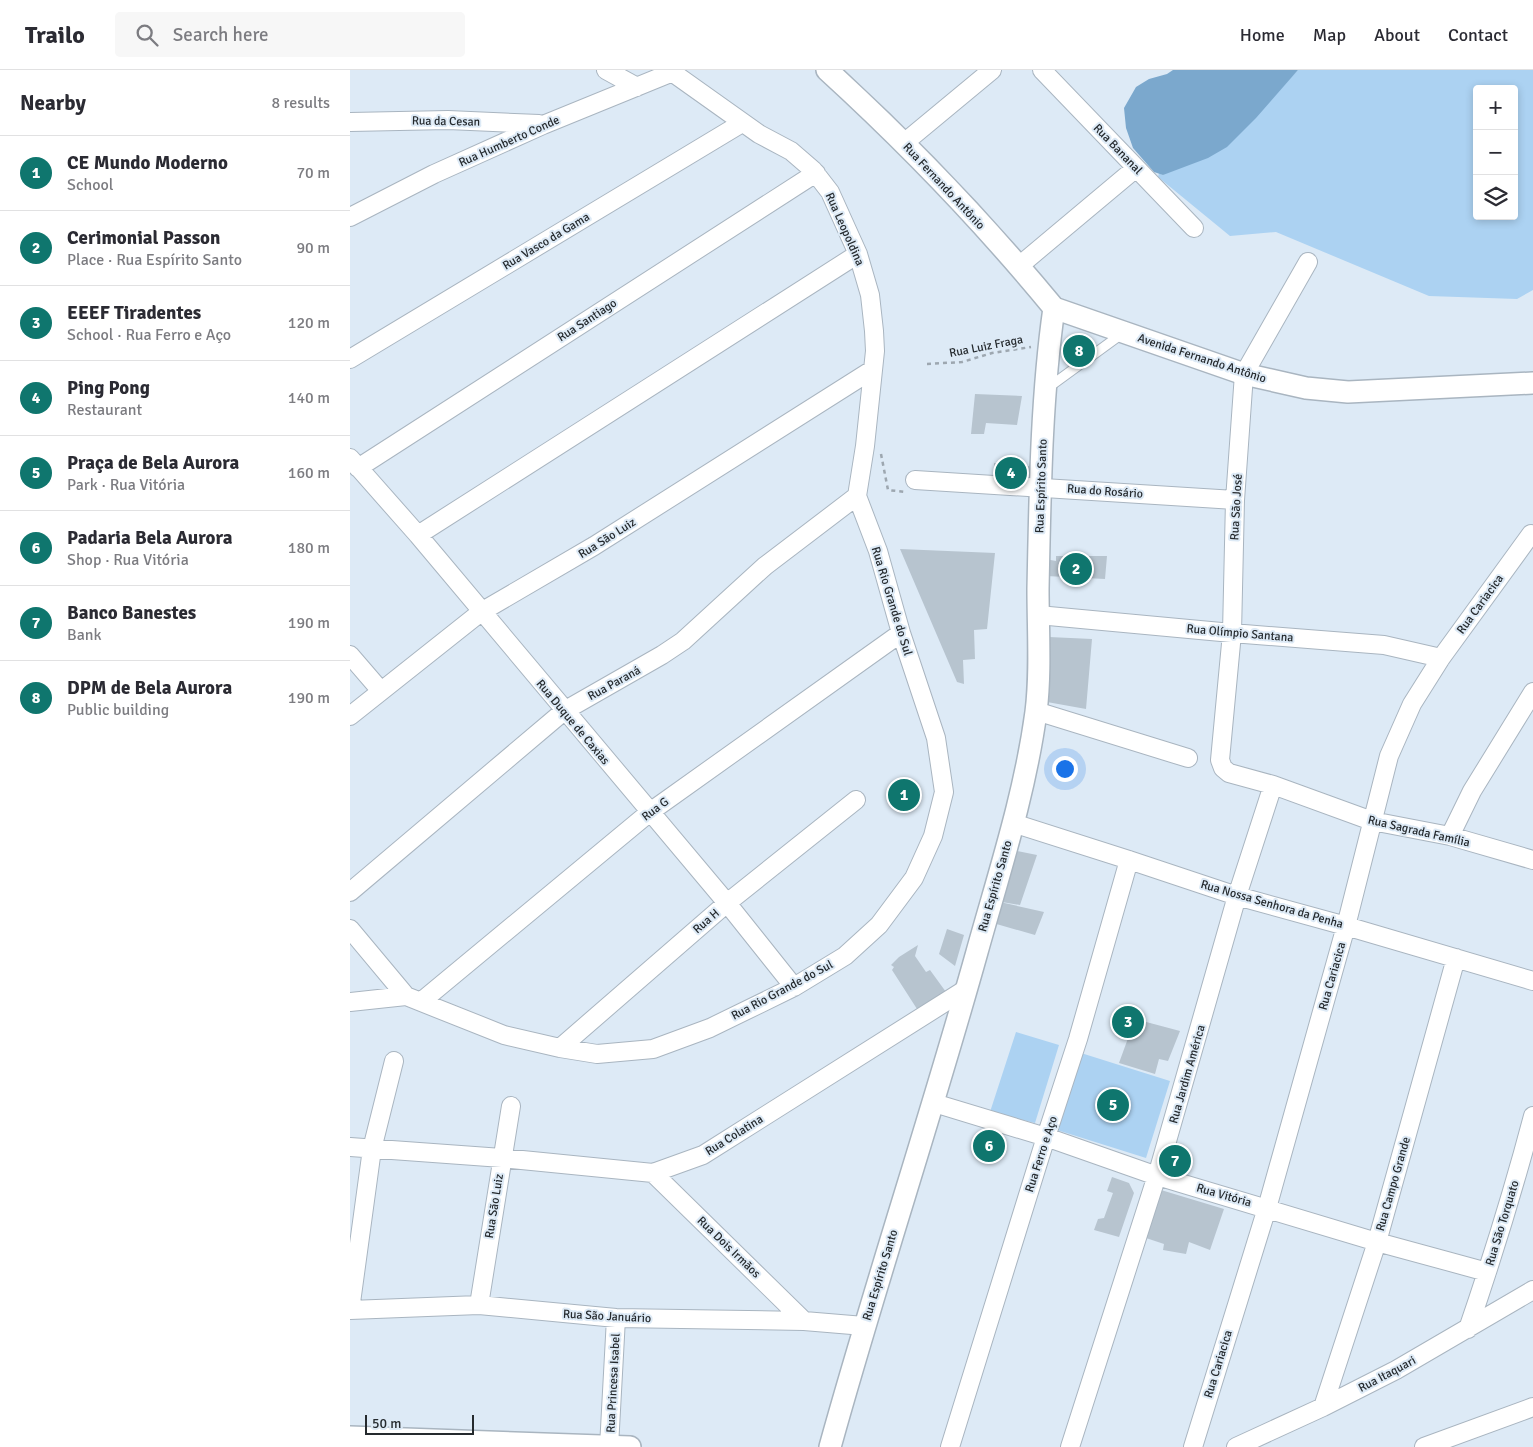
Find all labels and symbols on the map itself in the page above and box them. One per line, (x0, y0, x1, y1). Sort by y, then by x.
street label: Rua Humberto Conde (456, 112, 562, 170)
street label: Rua da Cesan (412, 113, 480, 130)
street label: Rua Bananal (1090, 121, 1146, 178)
street label: Rua Fernando Antônio (900, 140, 988, 233)
street label: Rua Leopoldina (822, 190, 867, 268)
street label: Rua Vasco da Gama (500, 210, 593, 273)
street label: Rua Santiago (555, 296, 620, 345)
street label: Avenida Fernando Antônio (1136, 331, 1268, 386)
street label: Rua Luiz Fraga (948, 332, 1024, 361)
pin: 8 (1063, 332, 1095, 370)
street label: Rua Espírito Santo (1032, 439, 1051, 533)
pin: 4 (995, 454, 1027, 492)
street label: Rua São José (1227, 473, 1246, 541)
street label: Rua do Rosário (1066, 481, 1144, 502)
street label: Rua São Luiz (576, 515, 639, 562)
street label: Rua Rio Grande do Sul (868, 545, 915, 658)
pin: 2 (1060, 550, 1092, 588)
street label: Rua Cariacica (1454, 572, 1507, 637)
street label: Rua Olímpio Santana (1186, 621, 1294, 646)
street label: Rua Paraná (585, 663, 643, 704)
street label: Rua Duque de Caxias (533, 677, 613, 768)
your location (1052, 756, 1078, 782)
pin: 1 (888, 776, 920, 814)
street label: Rua G (639, 794, 672, 824)
street label: Rua Sagrada Família (1366, 812, 1471, 851)
street label: Rua Espírito Santo (975, 839, 1016, 934)
street label: Rua Nossa Senhora da Penha (1199, 877, 1345, 932)
street label: Rua H (690, 906, 723, 937)
street label: Rua Cariacica (1316, 940, 1349, 1012)
street label: Rua Rio Grande do Sul (729, 957, 836, 1024)
pin: 3 (1112, 1003, 1144, 1041)
street label: Rua Jardim América (1166, 1023, 1209, 1125)
pin: 5 (1097, 1086, 1129, 1124)
street label: Rua Colatina (703, 1112, 766, 1159)
street label: Rua Ferro e Aço (1022, 1114, 1061, 1194)
pin: 6 (973, 1127, 1005, 1165)
street label: Rua Campo Grande (1373, 1135, 1414, 1233)
pin: 7 (1159, 1142, 1191, 1180)
street label: Rua São Luiz (482, 1173, 507, 1239)
street label: Rua São Torquato (1482, 1179, 1523, 1268)
street label: Rua Vitória (1195, 1180, 1253, 1210)
street label: Rua Dois Irmãos (694, 1213, 764, 1281)
street label: Rua Espírito Santo (860, 1228, 901, 1322)
street label: Rua São Januário (563, 1307, 651, 1326)
street label: Rua Cariacica (1201, 1328, 1236, 1400)
street label: Rua Princesa Isabel (603, 1332, 624, 1433)
street label: Rua Itaquari (1356, 1353, 1419, 1396)
scale bar (365, 1412, 474, 1435)

